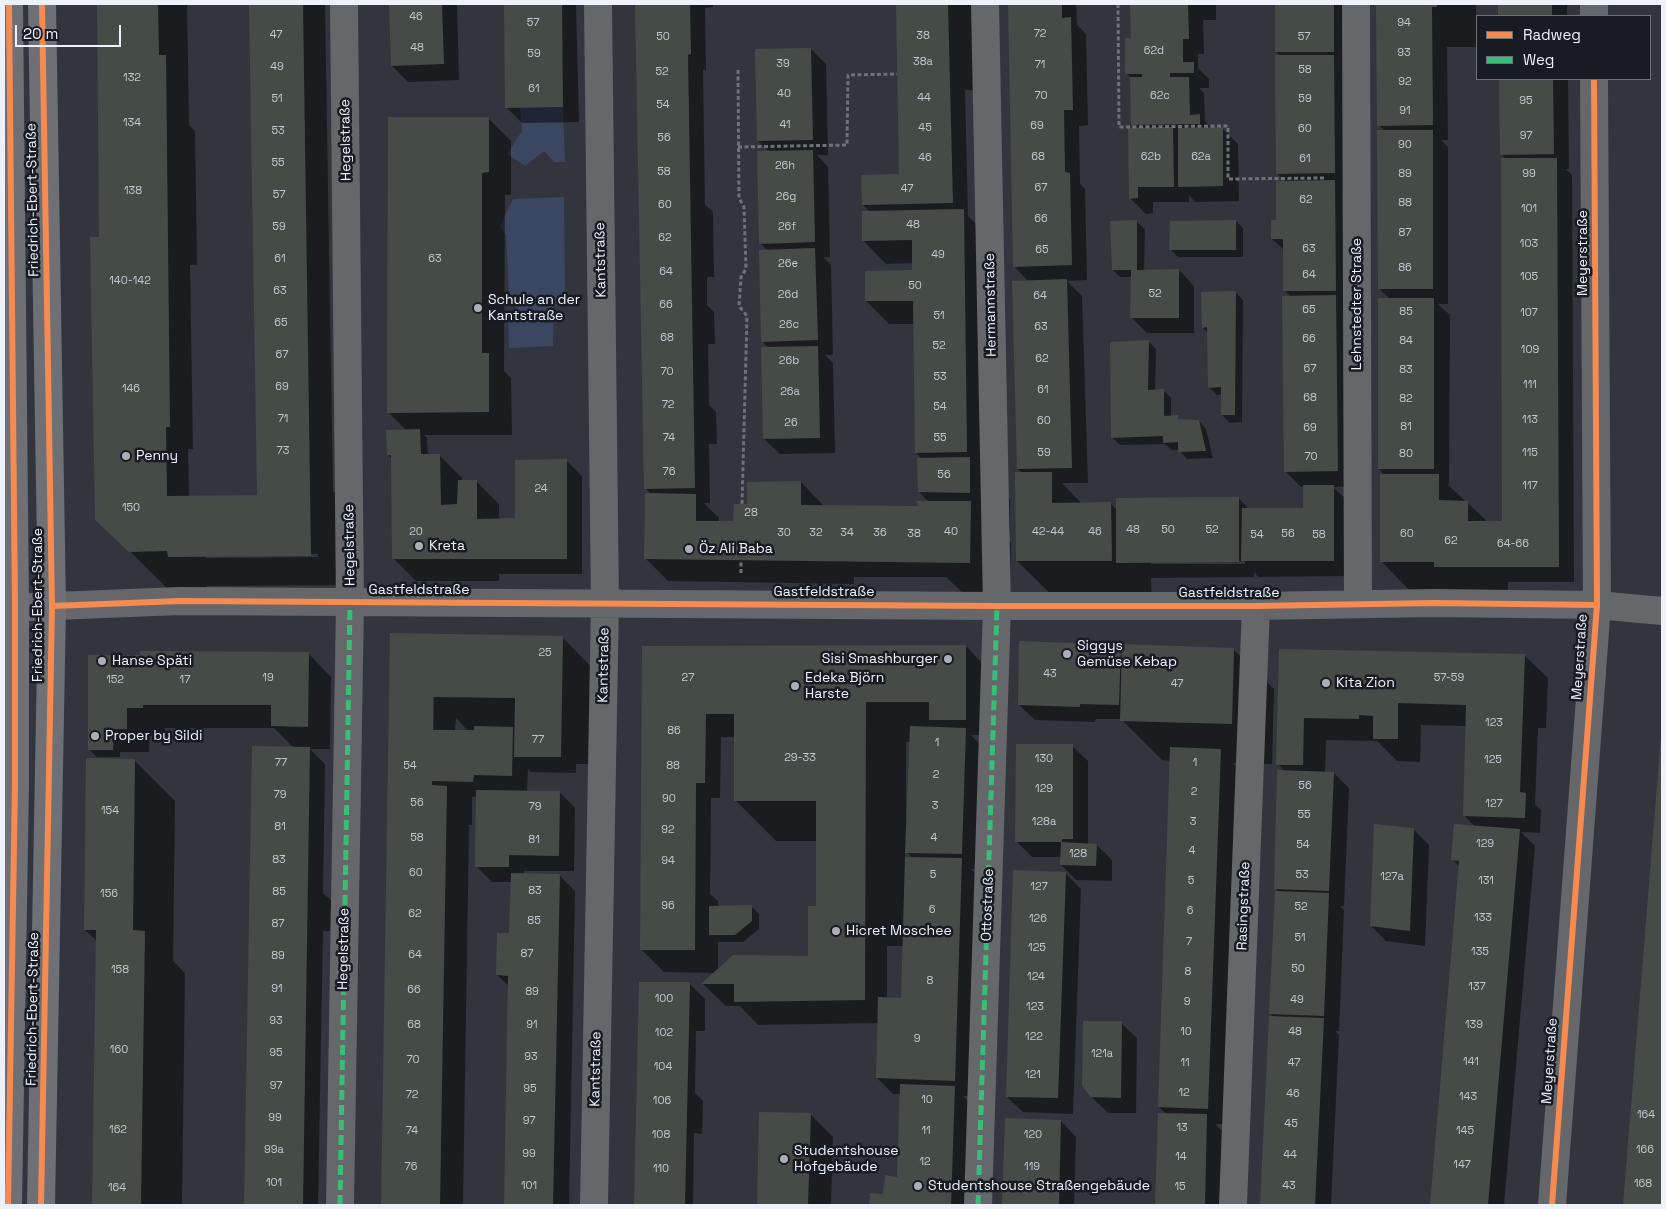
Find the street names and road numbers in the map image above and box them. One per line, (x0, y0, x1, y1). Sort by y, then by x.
street label: Hegelstraße (337, 99, 355, 181)
street label: Friedrich-Ebert-Straße (23, 123, 43, 277)
street label: Meyerstraße (1575, 210, 1591, 296)
street label: Kantstraße (592, 222, 610, 298)
street label: Lehnstedter Straße (1349, 238, 1365, 370)
street label: Hermannstraße (982, 253, 1000, 357)
street label: Hegelstraße (341, 504, 359, 586)
street label: Friedrich-Ebert-Straße (30, 528, 46, 682)
street label: Gastfeldstraße (369, 582, 469, 598)
street label: Gastfeldstraße (774, 584, 874, 600)
street label: Gastfeldstraße (1179, 585, 1279, 601)
street label: Meyerstraße (1569, 613, 1591, 701)
street label: Kantstraße (595, 627, 613, 703)
street label: Rasingstraße (1234, 861, 1254, 951)
street label: Ottostraße (978, 868, 998, 942)
street label: Hegelstraße (335, 908, 353, 990)
street label: Friedrich-Ebert-Straße (23, 932, 43, 1086)
street label: Meyerstraße (1539, 1017, 1561, 1105)
street label: Kantstraße (587, 1031, 605, 1107)

